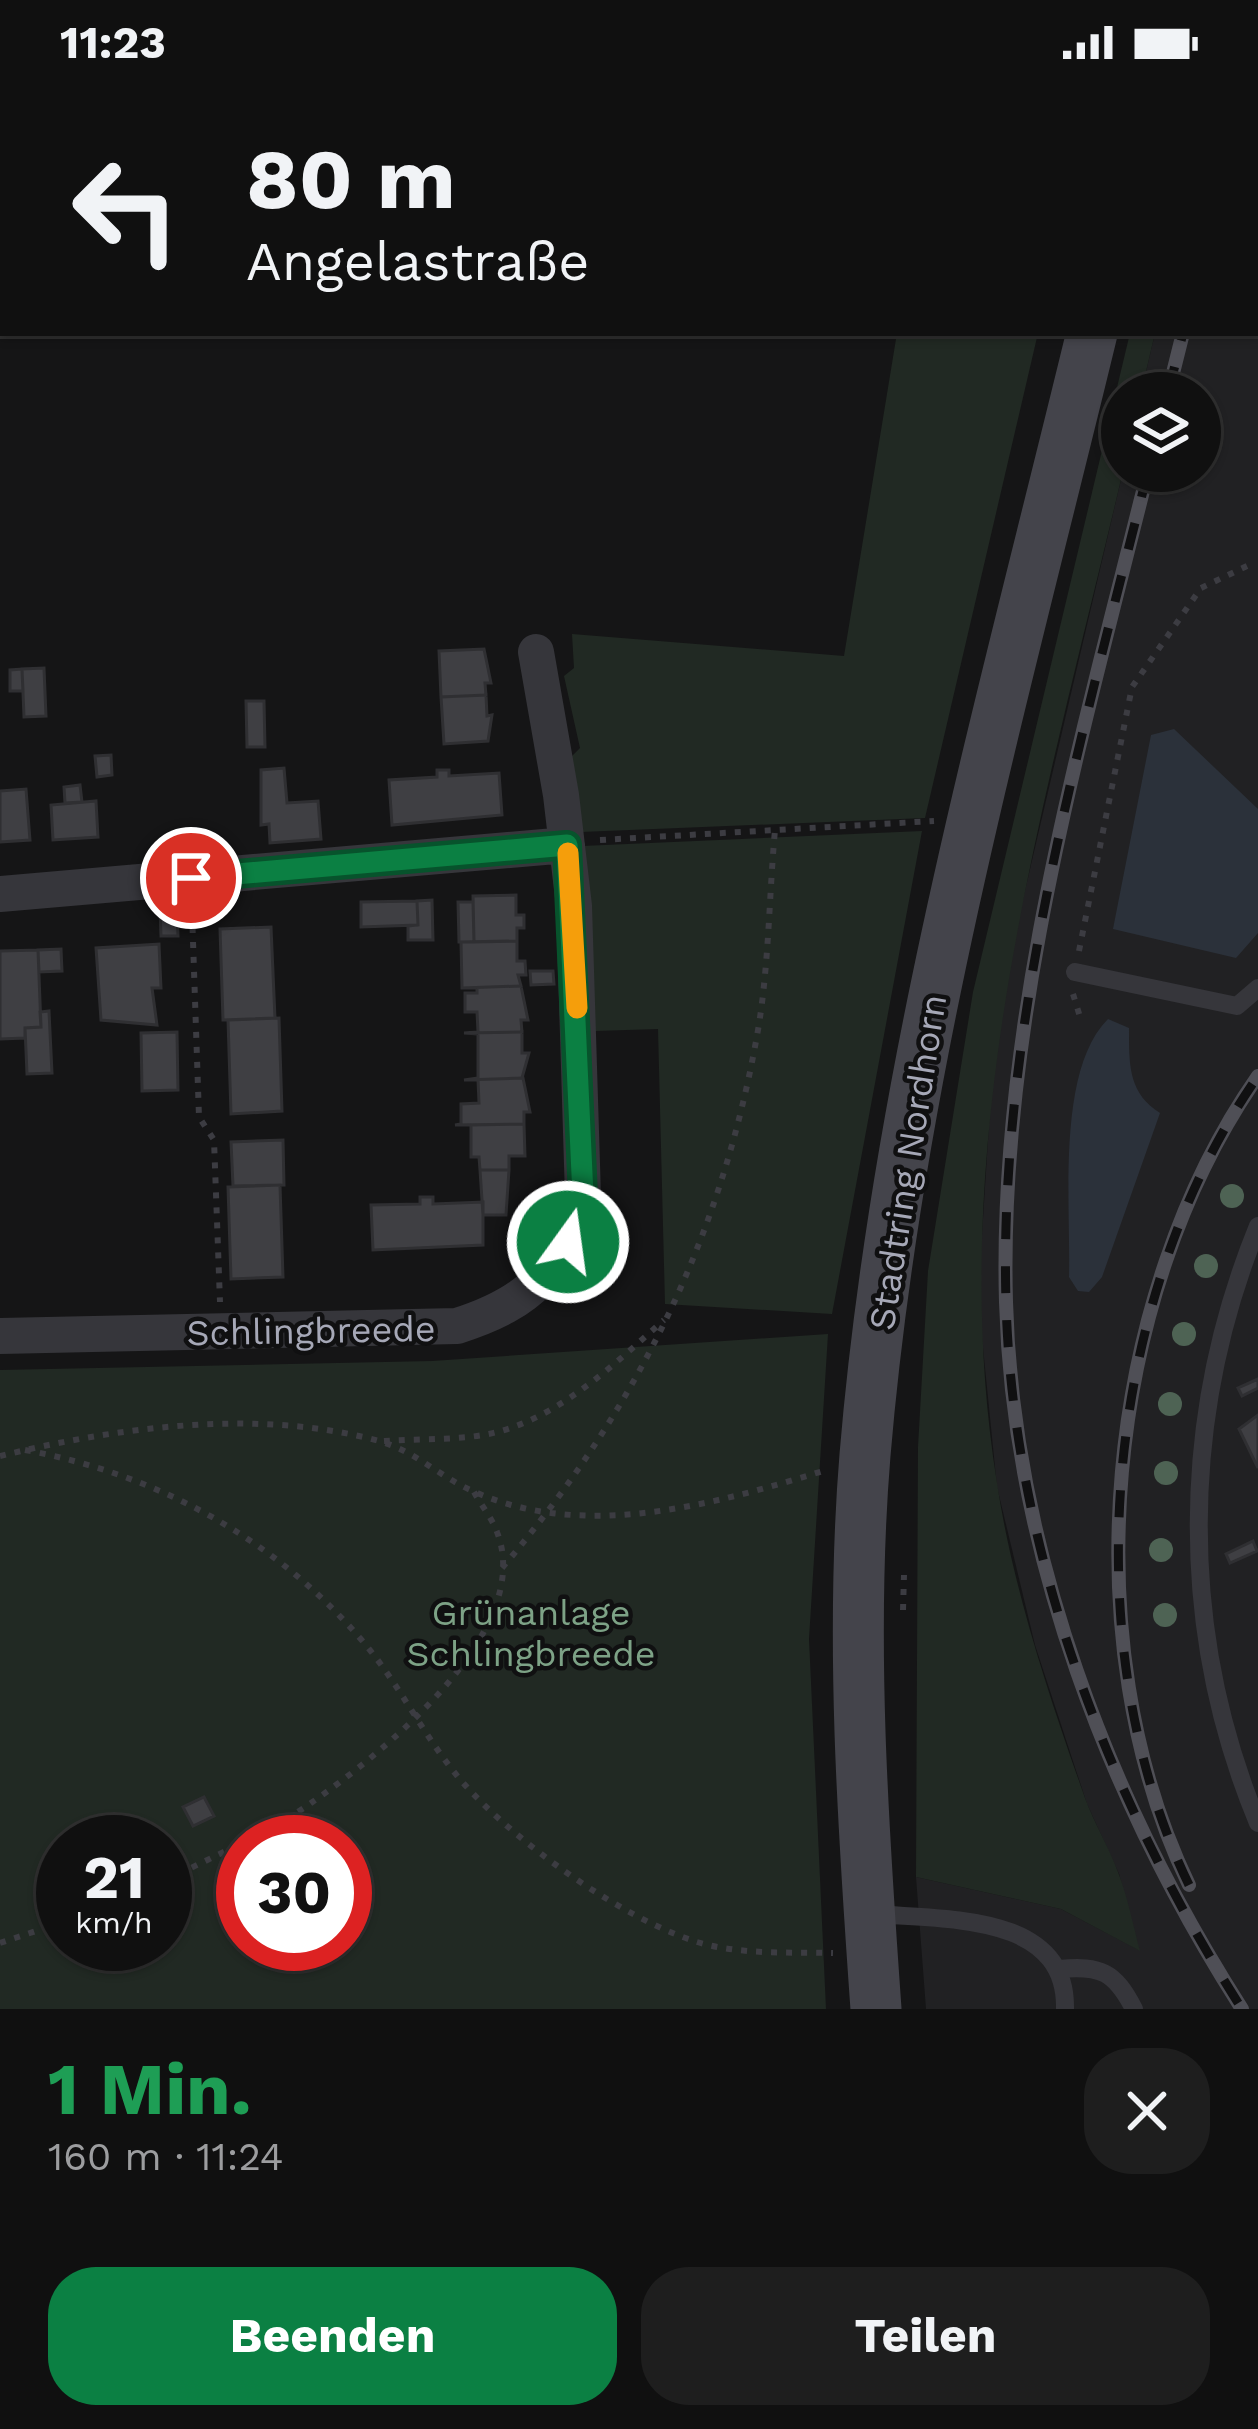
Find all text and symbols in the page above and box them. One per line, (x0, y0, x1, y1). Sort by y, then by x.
text: 11:23 (60, 16, 166, 69)
text: 80 m (246, 130, 456, 228)
icon: left (48, 132, 204, 288)
text: Angelastraße (246, 230, 589, 293)
map controls (1101, 372, 1221, 492)
button: layers (1101, 372, 1221, 492)
pin (140, 827, 242, 929)
icon: arrive (158, 845, 224, 911)
street label: Stadtring Nordhorn (861, 991, 955, 1333)
position arrow (505, 1179, 631, 1305)
street label: Schlingbreede (186, 1308, 436, 1354)
park label: Grünanlage Schlingbreede (406, 1592, 656, 1675)
speed limit sign: 30 (216, 1815, 372, 1971)
text: 21 (83, 1842, 145, 1913)
text: km/h (75, 1905, 153, 1940)
text: 1 Min. (48, 2047, 252, 2131)
button: close (1084, 2048, 1210, 2174)
text: 160 m · 11:24 (48, 2134, 284, 2179)
button: Beenden (48, 2267, 617, 2405)
button: Teilen (641, 2267, 1210, 2405)

